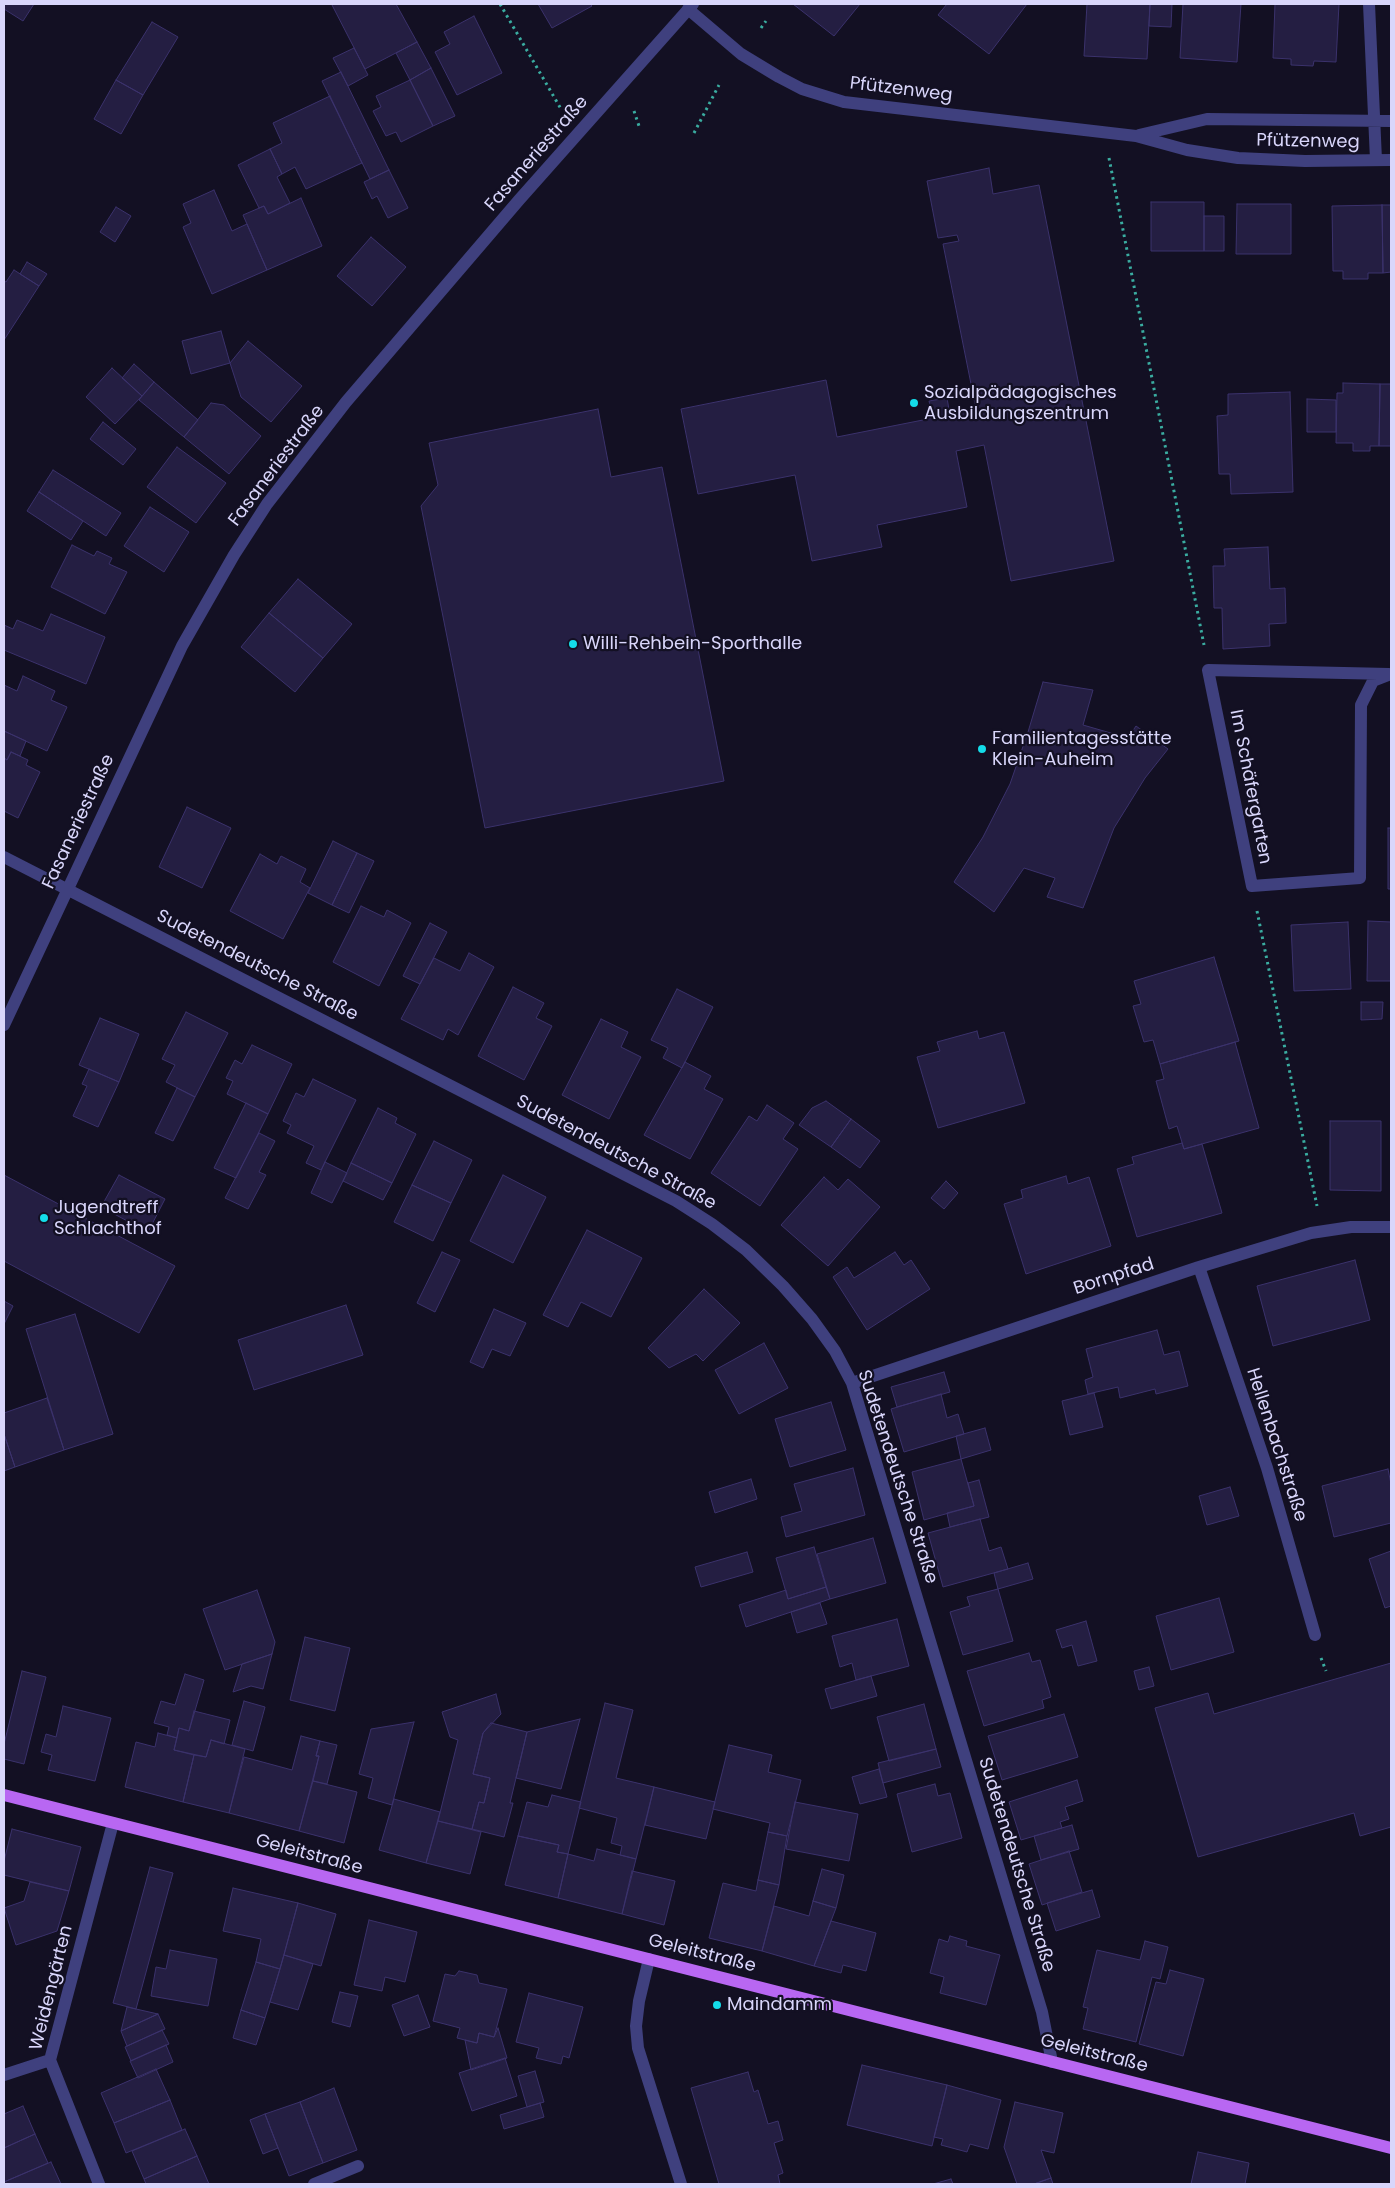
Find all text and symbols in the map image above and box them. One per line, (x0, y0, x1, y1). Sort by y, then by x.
street label: Pfützenweg (848, 73, 954, 107)
street label: Fasaneriestraße (481, 92, 593, 216)
street label: Pfützenweg (1256, 130, 1360, 154)
place label: Sozialpädagogisches Ausbildungszentrum (924, 382, 1117, 424)
marker: Sozialpädagogisches Ausbildungszentrum (908, 397, 920, 409)
street label: Fasaneriestraße (224, 401, 330, 531)
place label: Willi-Rehbein-Sporthalle (583, 633, 802, 655)
marker: Willi-Rehbein-Sporthalle (567, 638, 579, 650)
street label: Im Schäfergarten (1224, 708, 1276, 866)
place label: Familientagesstätte Klein-Auheim (992, 728, 1172, 771)
marker: Familientagesstätte Klein-Auheim (976, 743, 988, 755)
street label: Fasaneriestraße (38, 751, 120, 893)
street label: Sudetendeutsche Straße (153, 906, 361, 1026)
street label: Sudetendeutsche Straße (512, 1091, 720, 1215)
place label: Jugendtreff Schlachthof (54, 1197, 162, 1240)
marker: Jugendtreff Schlachthof (38, 1212, 50, 1224)
street label: Bornpfad (1071, 1254, 1157, 1300)
street label: Hellenbachstraße (1241, 1365, 1311, 1525)
street label: Sudetendeutsche Straße (852, 1367, 942, 1587)
street label: Sudetendeutsche Straße (973, 1755, 1059, 1975)
street label: Geleitstraße (253, 1830, 365, 1880)
street label: Weidengärten (26, 1923, 78, 2053)
street label: Geleitstraße (646, 1930, 758, 1978)
place label: Maindamm (727, 1994, 832, 2016)
marker: Maindamm (711, 1999, 723, 2011)
street label: Geleitstraße (1038, 2030, 1150, 2078)

